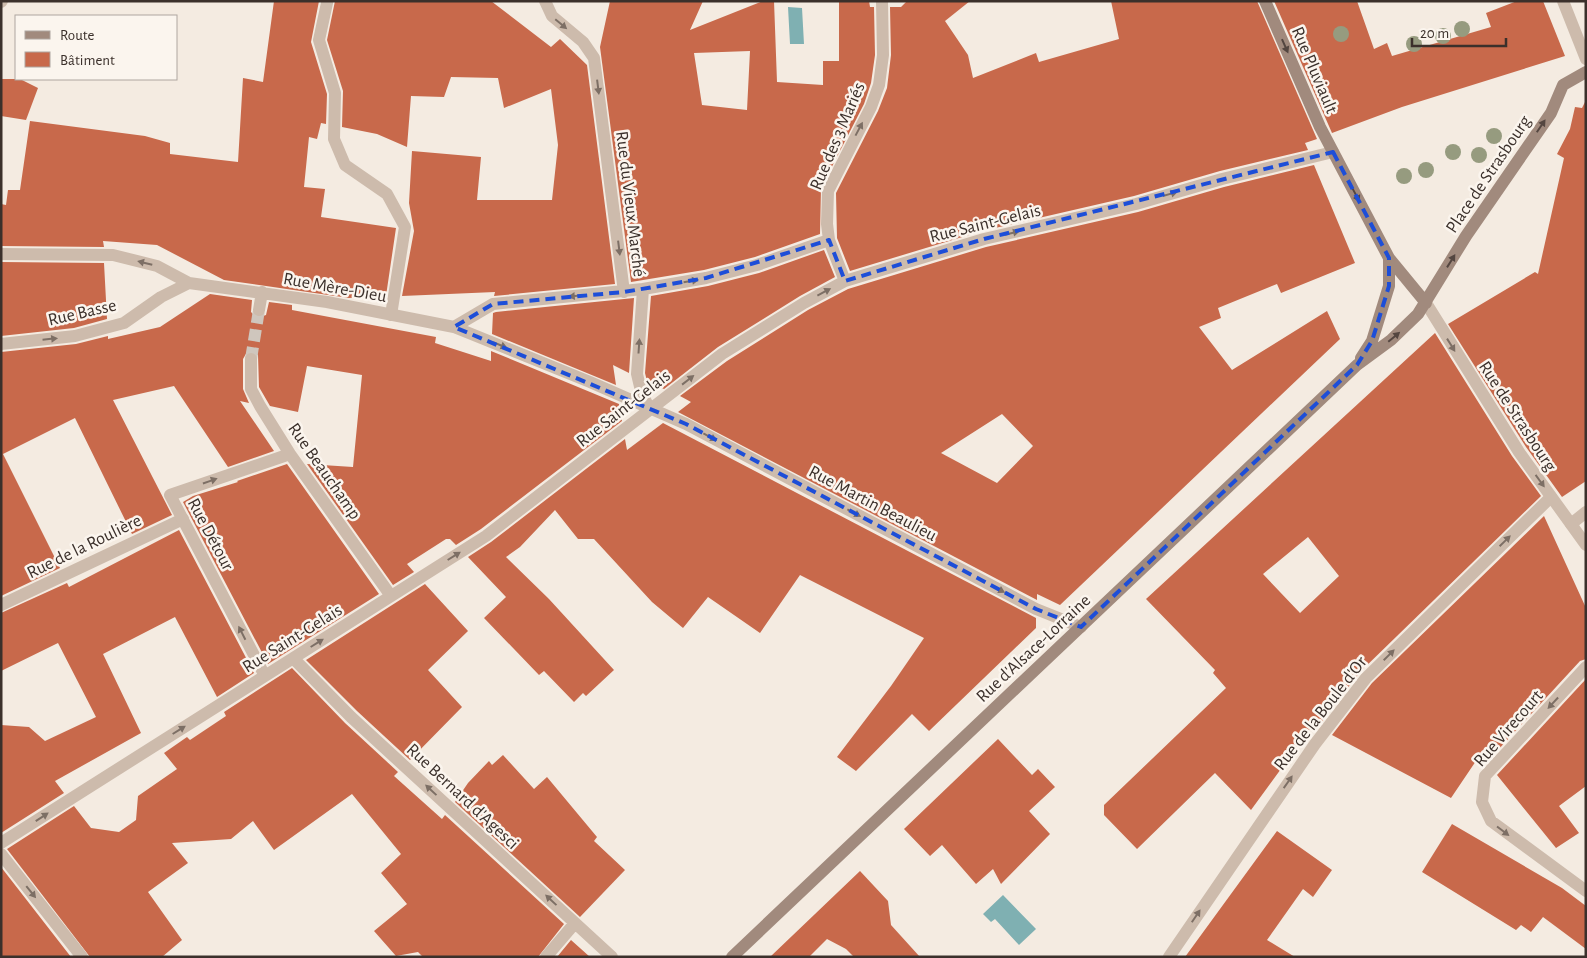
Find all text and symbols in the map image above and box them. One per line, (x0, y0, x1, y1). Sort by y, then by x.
legend (15, 15, 178, 80)
scale bar (1412, 15, 1506, 47)
one-way arrow (555, 18, 568, 29)
street label: Rue Pluviault (1288, 24, 1341, 117)
text: 20 m (1420, 26, 1449, 41)
text: Route (60, 28, 94, 43)
one-way arrow (1282, 39, 1290, 53)
text: Bâtiment (60, 53, 115, 68)
one-way arrow (594, 79, 602, 95)
street label: Rue des 3 Mariés (807, 80, 869, 193)
street label: Place de Strasbourg (1443, 112, 1535, 237)
one-way arrow (1536, 119, 1546, 133)
one-way arrow (855, 121, 863, 136)
street label: Rue du Vieux Marché (612, 130, 648, 278)
one-way arrow (1352, 188, 1360, 202)
one-way arrow (1163, 190, 1178, 198)
street label: Rue Saint-Gelais (928, 201, 1043, 246)
one-way arrow (1005, 229, 1020, 237)
one-way arrow (615, 240, 623, 256)
one-way arrow (1446, 255, 1455, 268)
one-way arrow (137, 259, 152, 267)
street label: Rue Mère-Dieu (282, 270, 388, 306)
one-way arrow (684, 276, 700, 284)
one-way arrow (817, 288, 832, 296)
one-way arrow (568, 292, 584, 300)
street label: Rue Basse (46, 296, 118, 330)
one-way arrow (1387, 331, 1400, 342)
one-way arrow (42, 334, 58, 342)
one-way arrow (635, 338, 643, 354)
one-way arrow (1446, 338, 1456, 352)
one-way arrow (493, 342, 507, 350)
street label: Rue de Strasbourg (1475, 358, 1559, 475)
street label: Rue Saint-Gelais (573, 367, 674, 451)
one-way arrow (681, 375, 695, 385)
street label: Rue Beauchamp (284, 420, 364, 523)
one-way arrow (703, 433, 717, 441)
street label: Rue Martin Beaulieu (806, 463, 939, 545)
one-way arrow (1535, 474, 1545, 488)
one-way arrow (203, 477, 218, 485)
street label: Rue Détour (184, 495, 237, 574)
one-way arrow (847, 509, 861, 517)
street label: Rue de la Roulière (24, 511, 145, 582)
one-way arrow (1499, 535, 1511, 547)
one-way arrow (448, 552, 461, 561)
one-way arrow (991, 584, 1004, 593)
street label: Rue d'Alsace-Lorraine (973, 591, 1094, 706)
street label: Rue Saint-Gelais (240, 601, 346, 677)
one-way arrow (238, 625, 246, 640)
one-way arrow (310, 638, 323, 648)
one-way arrow (1383, 649, 1395, 661)
street label: Rue de la Boule d'Or (1271, 653, 1371, 774)
street label: Rue Virecourt (1471, 687, 1547, 770)
one-way arrow (1547, 697, 1559, 709)
one-way arrow (173, 725, 186, 734)
street label: Rue Bernard d'Agesci (403, 740, 522, 853)
one-way arrow (1283, 775, 1293, 789)
one-way arrow (425, 784, 437, 796)
one-way arrow (35, 812, 49, 822)
one-way arrow (1496, 825, 1509, 836)
one-way arrow (26, 886, 37, 899)
one-way arrow (545, 894, 557, 906)
one-way arrow (1191, 909, 1201, 923)

